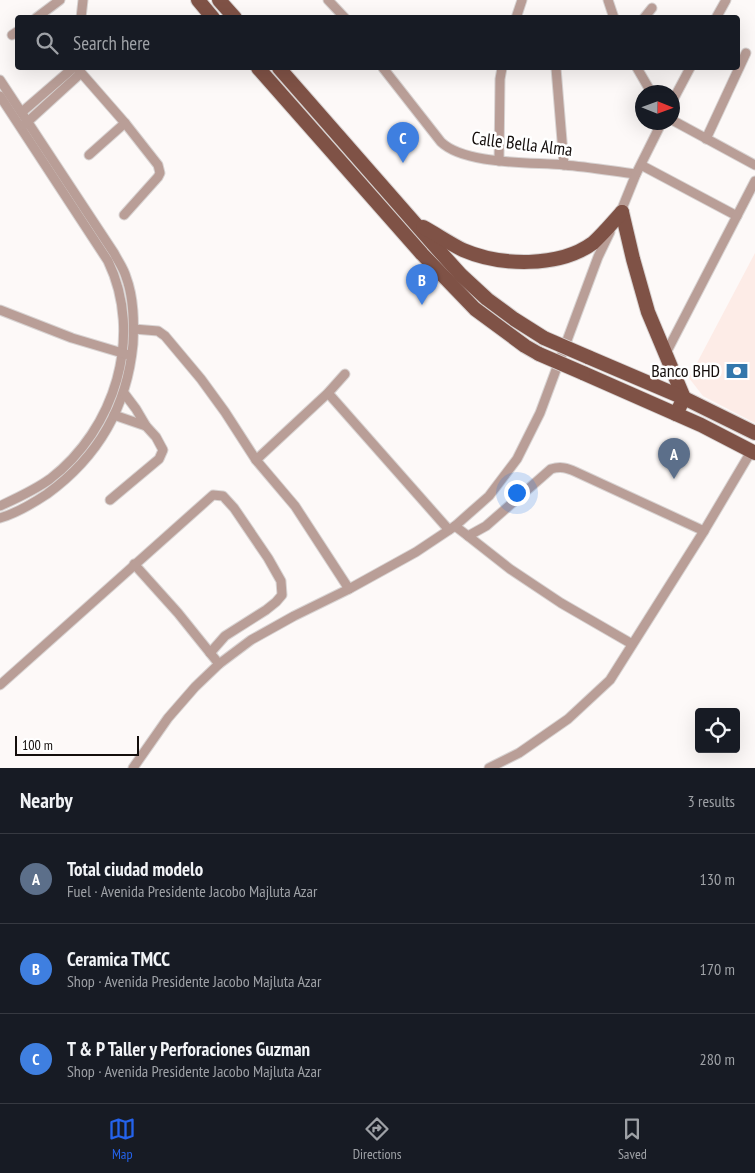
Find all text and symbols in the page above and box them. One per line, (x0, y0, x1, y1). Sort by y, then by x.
search box (15, 15, 740, 70)
icon: search (33, 29, 61, 57)
text: Search here (73, 31, 150, 55)
north arrow (635, 85, 680, 130)
pin: C (387, 122, 419, 163)
street label: Calle Bella Alma (470, 126, 574, 161)
pin: B (406, 264, 438, 305)
bank icon: Banco BHD (724, 358, 750, 384)
place label: Banco BHD (651, 359, 720, 382)
pin: A (658, 438, 690, 479)
your location (504, 480, 530, 506)
map controls (695, 708, 740, 753)
button: locate (695, 708, 740, 753)
scale bar (15, 733, 139, 756)
text: 100 m (22, 736, 53, 754)
text: Nearby (20, 787, 73, 814)
text: 3 results (688, 791, 735, 811)
text: Total ciudad modelo (67, 857, 203, 881)
text: A (32, 869, 40, 889)
text: 130 m (700, 869, 735, 889)
text: Fuel · Avenida Presidente Jacobo Majluta Azar (67, 881, 317, 901)
text: Ceramica TMCC (67, 947, 170, 971)
text: B (32, 959, 40, 979)
text: 170 m (700, 959, 735, 979)
text: Shop · Avenida Presidente Jacobo Majluta Azar (67, 971, 321, 991)
text: T & P Taller y Perforaciones Guzman (67, 1037, 310, 1061)
text: C (32, 1049, 40, 1069)
text: 280 m (700, 1049, 735, 1069)
text: Shop · Avenida Presidente Jacobo Majluta Azar (67, 1061, 321, 1081)
tab: Map (108, 1115, 136, 1163)
tab: Directions (353, 1115, 401, 1163)
tab: Saved (618, 1115, 647, 1163)

